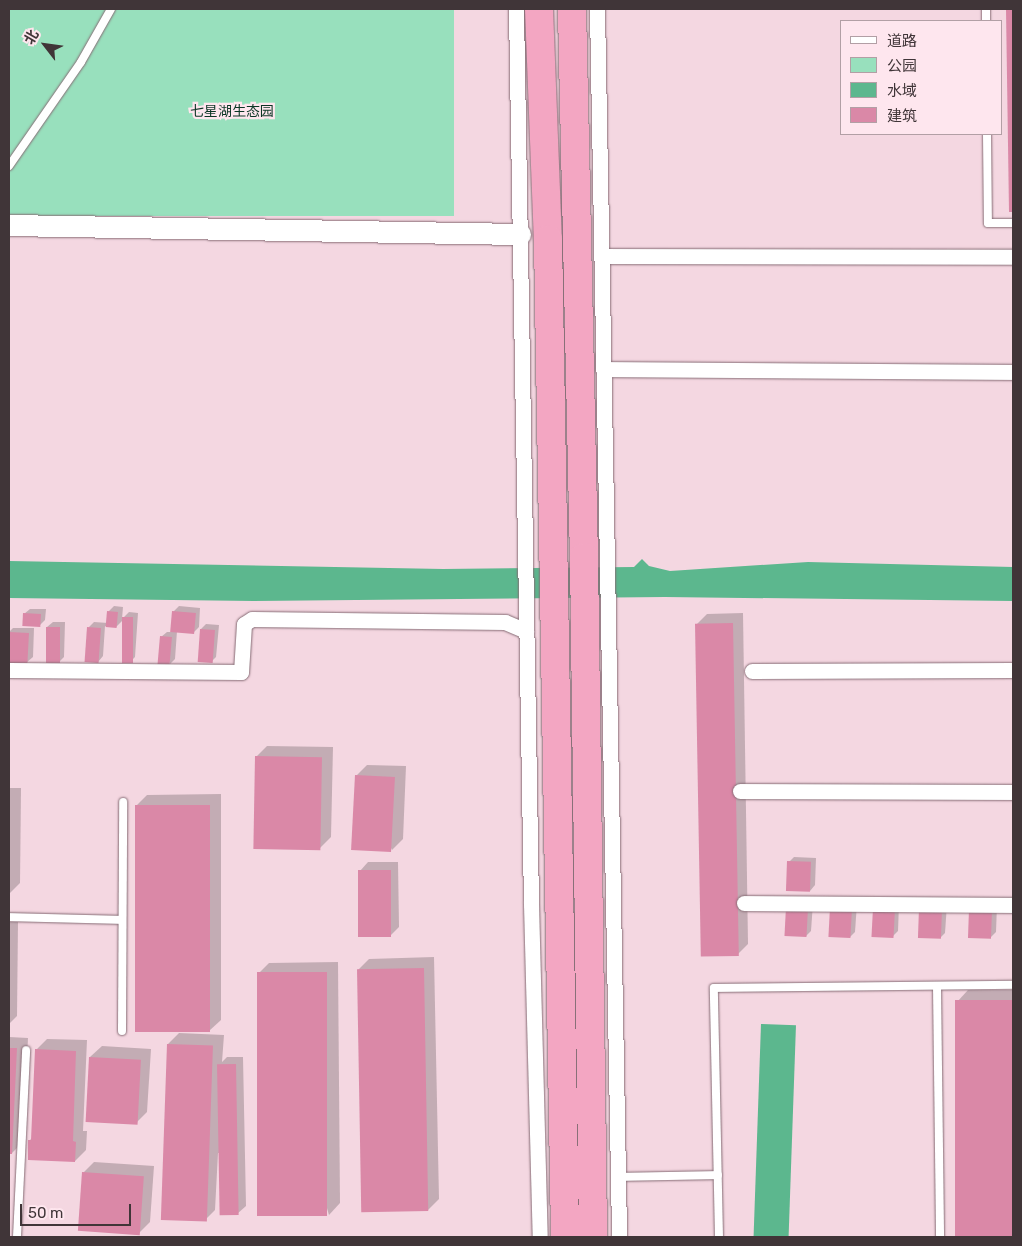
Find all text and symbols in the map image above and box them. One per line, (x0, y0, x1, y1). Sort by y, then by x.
north arrow (20, 20, 70, 70)
legend (840, 20, 1002, 135)
text: 北 (21, 27, 42, 48)
text: 道路 (887, 32, 917, 50)
text: 公园 (887, 57, 917, 75)
text: 水域 (887, 82, 917, 100)
park label: 七星湖生态园 (190, 104, 274, 120)
text: 建筑 (887, 107, 917, 125)
scale bar (22, 1194, 134, 1226)
text: 50 m (28, 1204, 63, 1222)

